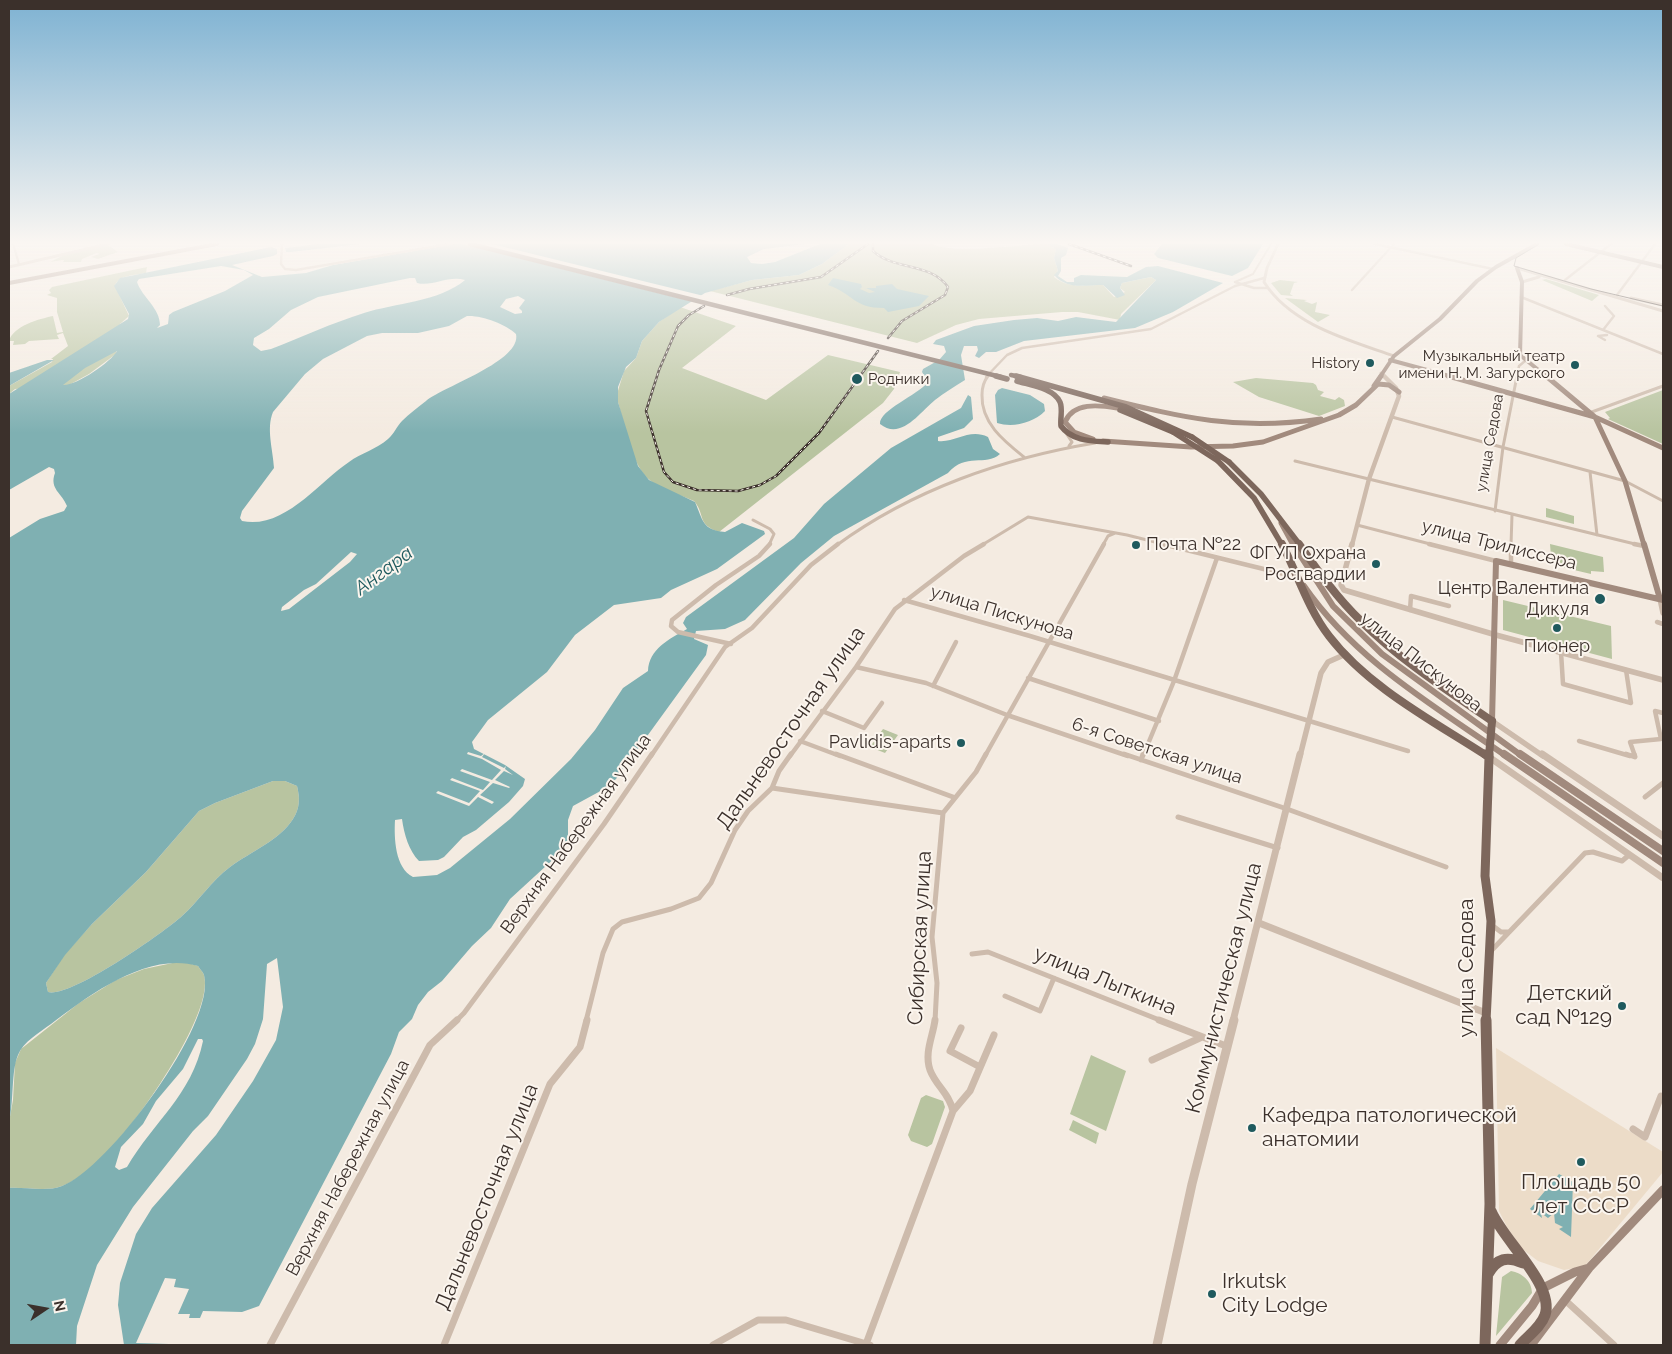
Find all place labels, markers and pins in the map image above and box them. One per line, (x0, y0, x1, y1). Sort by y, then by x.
place label: Музыкальный театр имени Н. М. Загурского (1398, 347, 1565, 382)
place label: History (1311, 354, 1360, 372)
marker: History (1364, 357, 1376, 369)
marker: Музыкальный театр имени Н. М. Загурского (1569, 359, 1581, 371)
place label: Родники (868, 370, 929, 388)
marker: Родники (850, 372, 864, 386)
place label: Почта №22 (1146, 534, 1241, 556)
marker: Почта №22 (1130, 539, 1142, 551)
place label: ФГУП Охрана Росгвардии (1250, 543, 1366, 586)
marker: ФГУП Охрана Росгвардии (1370, 558, 1382, 570)
place label: Центр Валентина Дикуля (1438, 578, 1589, 620)
marker: Центр Валентина Дикуля (1593, 592, 1607, 606)
marker: Пионер (1551, 622, 1563, 634)
place label: Пионер (1524, 636, 1590, 658)
place label: Pavlidis-aparts (829, 732, 951, 754)
marker: Pavlidis-aparts (955, 737, 967, 749)
place label: Детский сад №129 (1515, 981, 1612, 1031)
marker: Детский сад №129 (1616, 1000, 1628, 1012)
place label: Кафедра патологической анатомии (1262, 1103, 1517, 1153)
marker: Кафедра патологической анатомии (1246, 1122, 1258, 1134)
marker: Площадь 50 лет СССР (1575, 1156, 1587, 1168)
place label: Площадь 50 лет СССР (1521, 1170, 1641, 1220)
place label: Irkutsk City Lodge (1222, 1269, 1328, 1319)
marker: Irkutsk City Lodge (1206, 1288, 1218, 1300)

